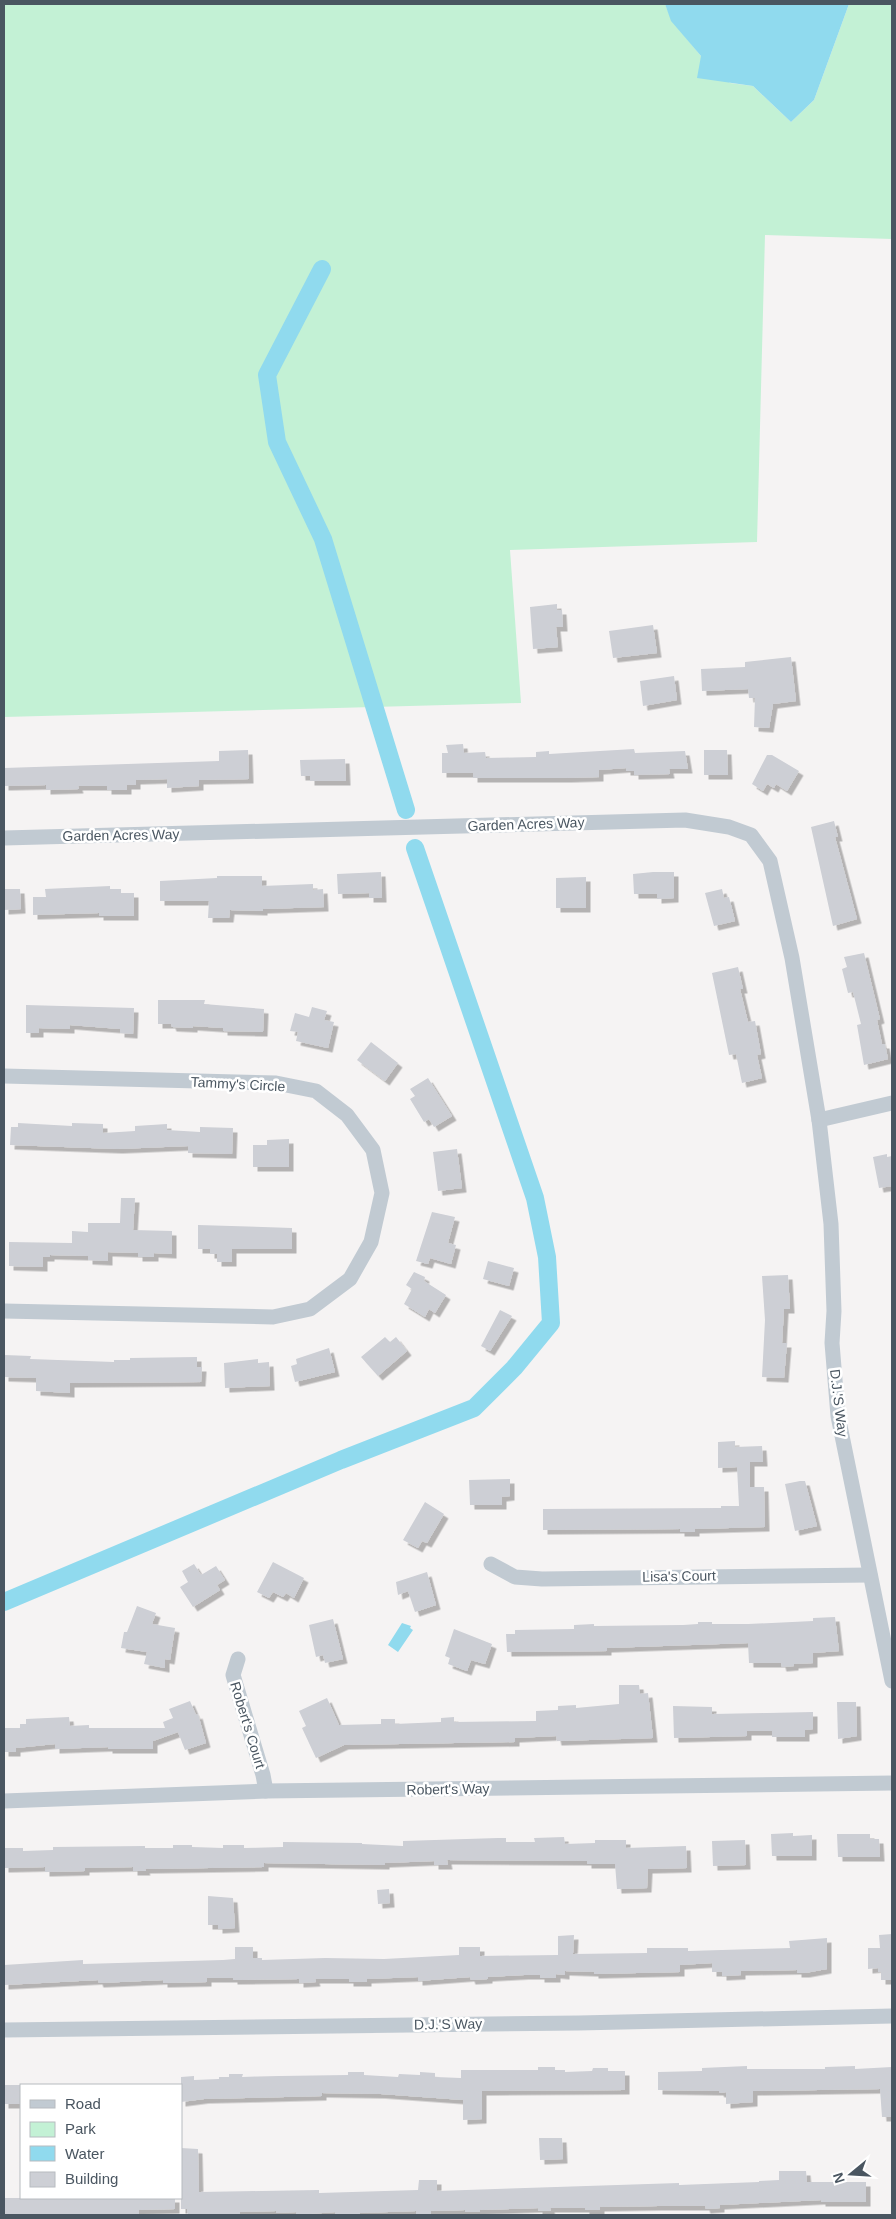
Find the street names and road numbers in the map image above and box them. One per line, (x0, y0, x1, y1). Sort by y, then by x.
street label: Garden Acres Way (467, 814, 585, 834)
street label: Garden Acres Way (62, 826, 180, 844)
street label: Tammy's Circle (190, 1074, 286, 1094)
street label: D.J.'S Way (827, 1368, 851, 1438)
street label: Lisa's Court (642, 1567, 716, 1585)
street label: Robert's Court (227, 1680, 269, 1770)
street label: Robert's Way (406, 1780, 490, 1798)
street label: D.J.'S Way (414, 2015, 482, 2033)

